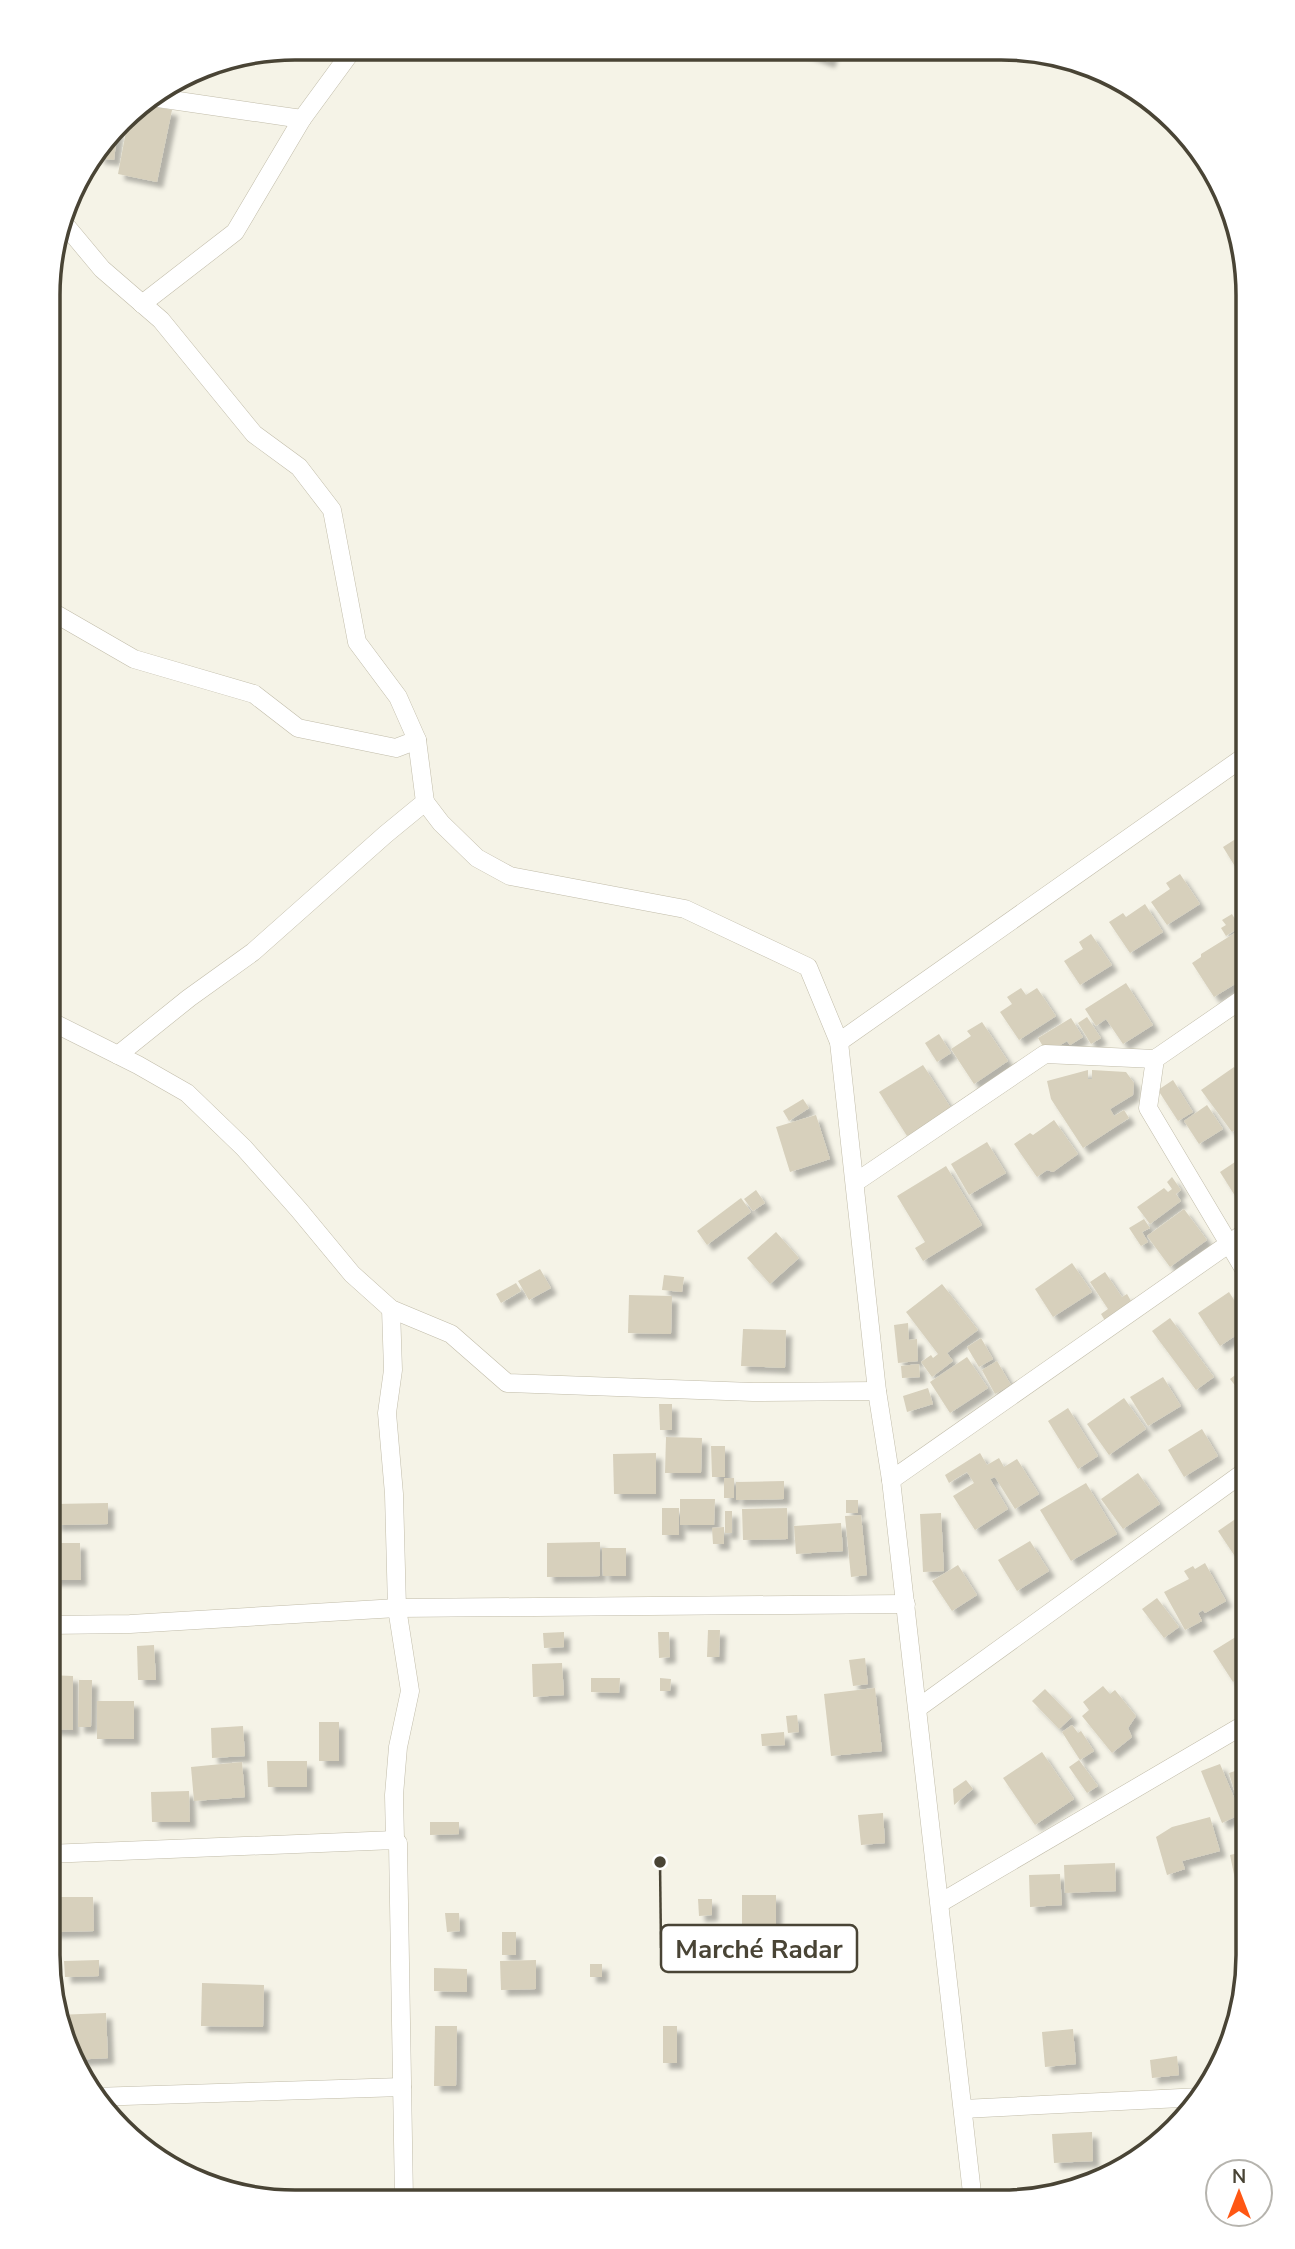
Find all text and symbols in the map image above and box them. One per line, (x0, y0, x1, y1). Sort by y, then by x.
callout: Marché Radar (661, 1925, 857, 1972)
text: Marché Radar (675, 1932, 843, 1967)
north arrow (1204, 2158, 1274, 2228)
text: N (1232, 2164, 1246, 2190)

